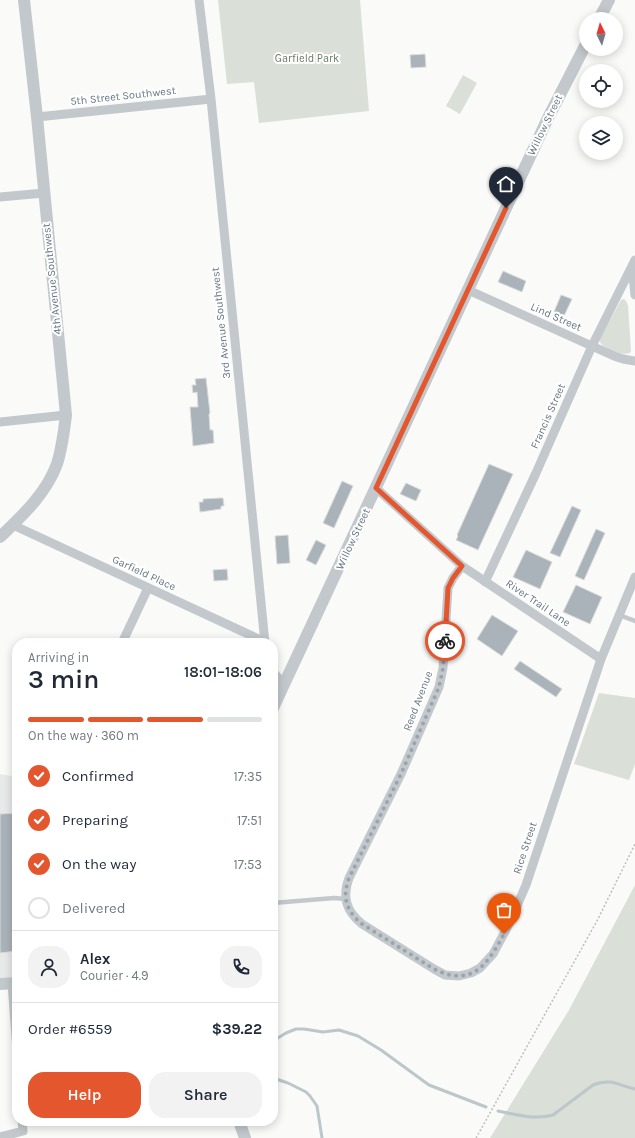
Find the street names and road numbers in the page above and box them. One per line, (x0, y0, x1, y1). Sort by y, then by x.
street label: 5th Street Southwest (70, 84, 176, 108)
street label: Willow Street (525, 92, 565, 158)
street label: 4th Avenue Southwest (40, 223, 64, 335)
street label: 3rd Avenue Southwest (209, 267, 233, 379)
street label: Lind Street (529, 300, 583, 334)
street label: Francis Street (528, 381, 568, 451)
street label: Willow Street (333, 506, 373, 572)
street label: Garfield Place (110, 553, 178, 594)
street label: River Trail Lane (503, 577, 573, 630)
street label: Reed Avenue (401, 669, 436, 733)
street label: Rice Street (510, 820, 540, 876)

